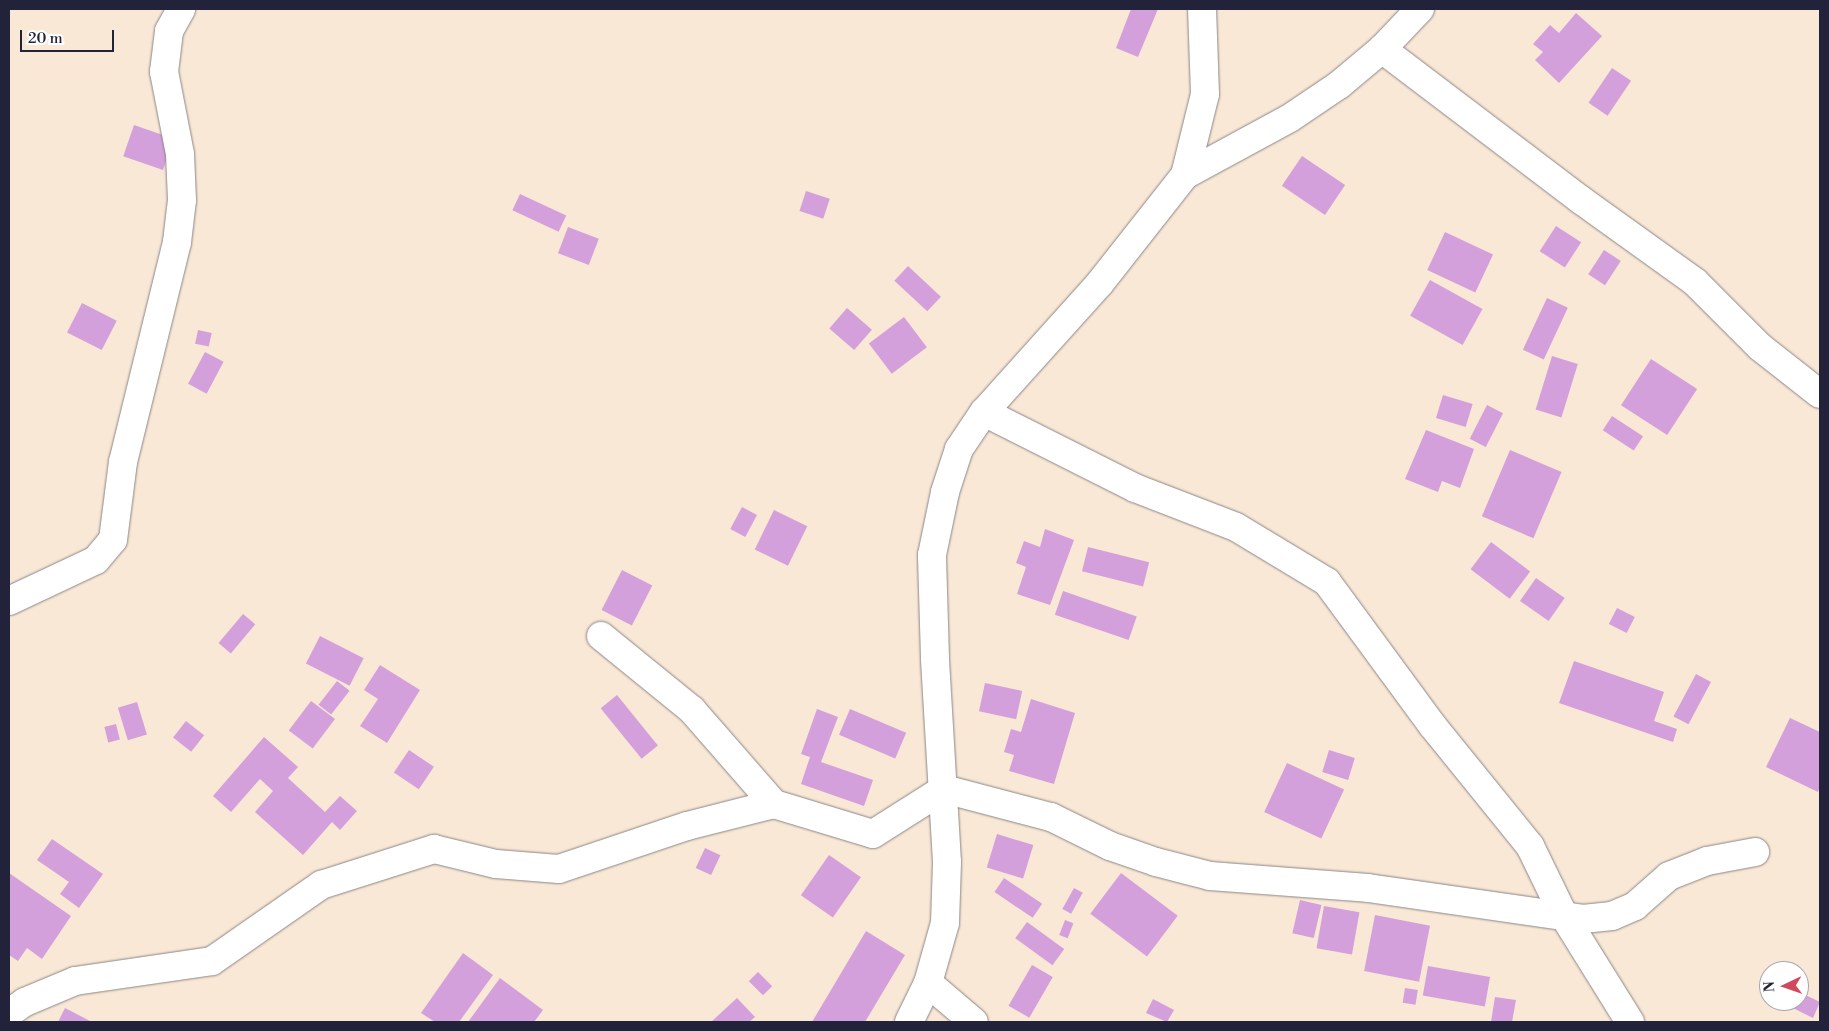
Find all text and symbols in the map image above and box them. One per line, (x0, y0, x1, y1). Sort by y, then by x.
scale bar (22, 20, 116, 52)
text: 20 m (28, 29, 63, 48)
north arrow (1759, 961, 1809, 1011)
text: N (1761, 981, 1779, 993)

